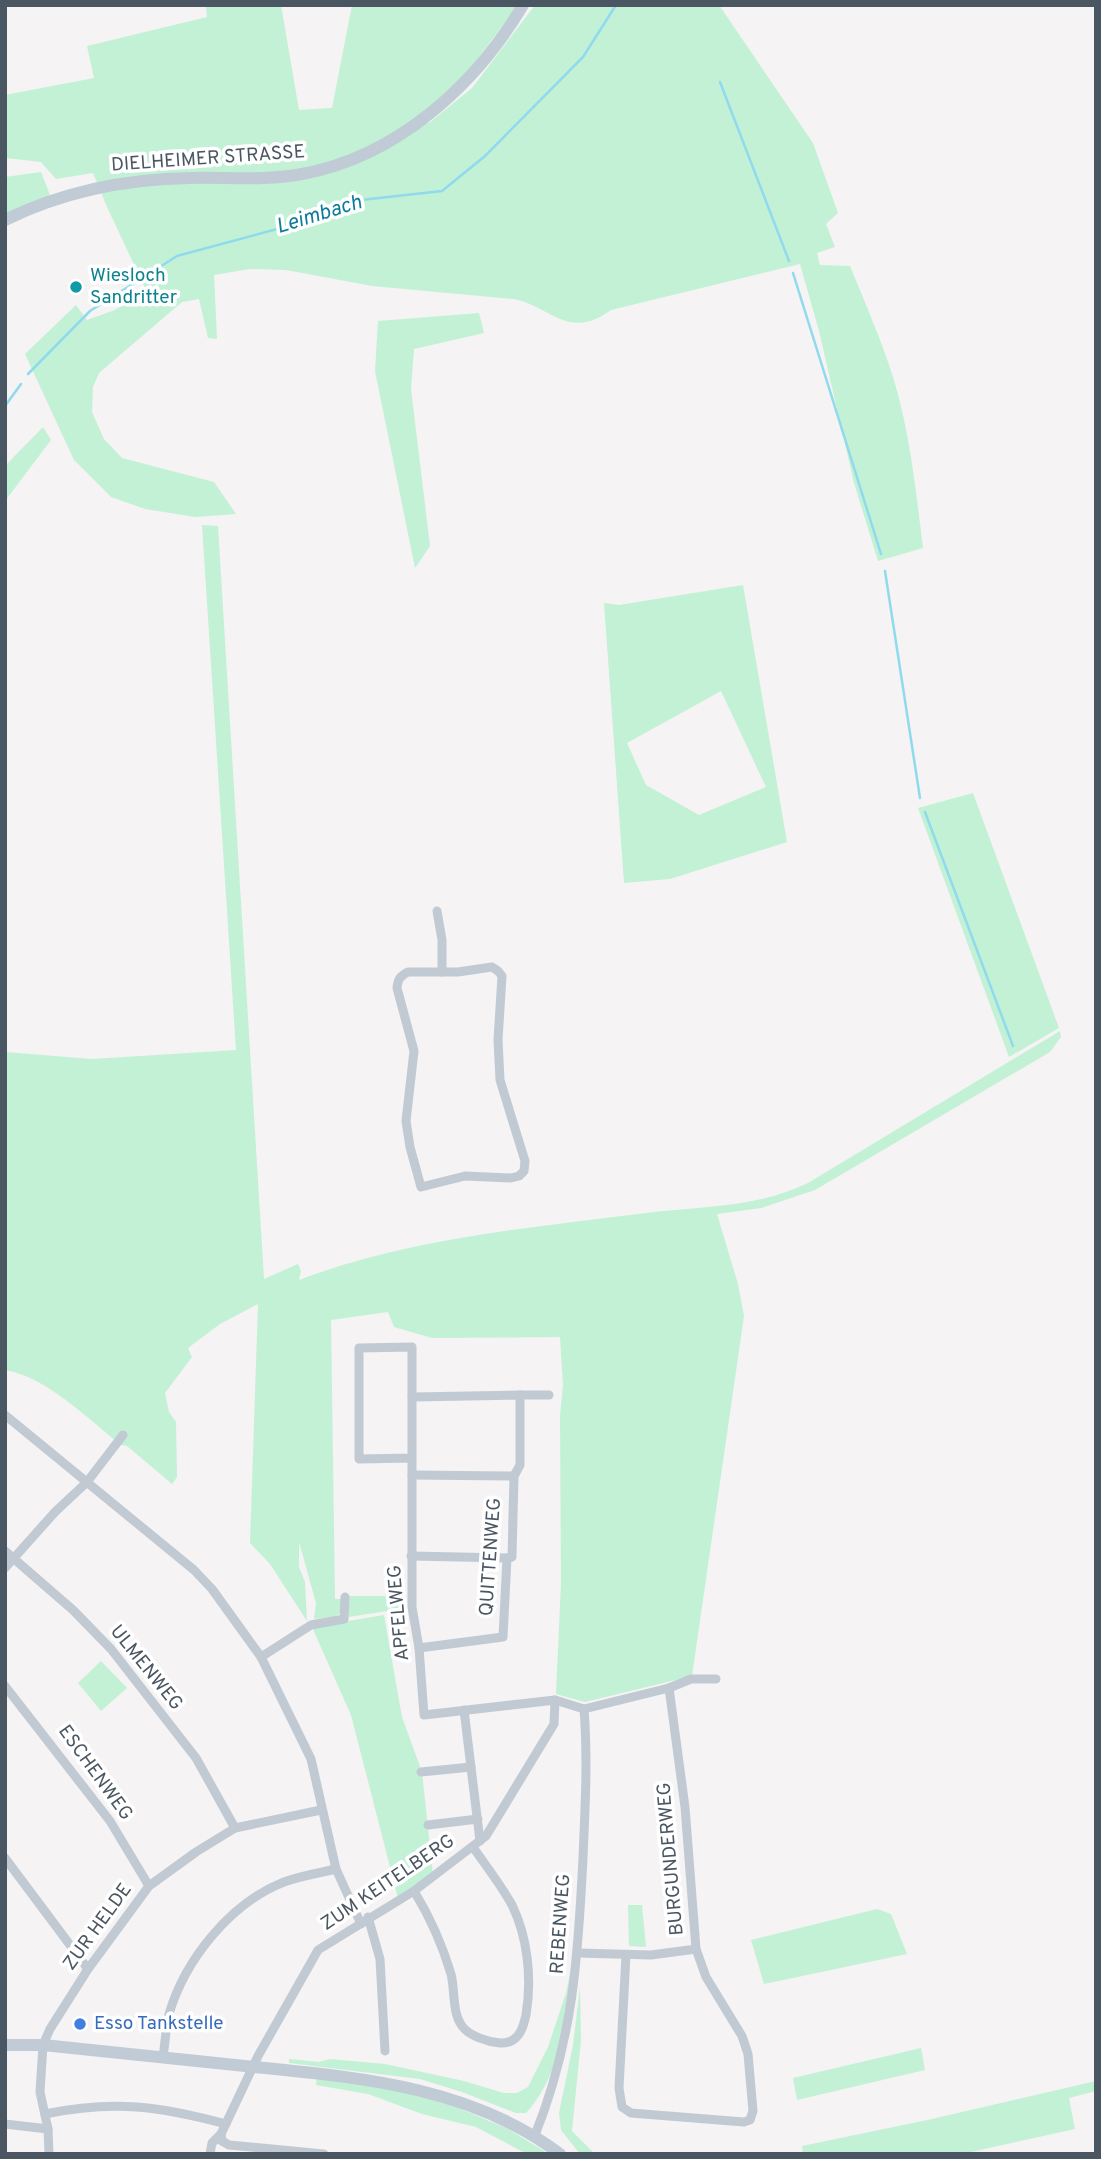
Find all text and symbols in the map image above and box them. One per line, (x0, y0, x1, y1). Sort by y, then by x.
street label: DIELHEIMER STRASSE (110, 140, 306, 178)
water label: Leimbach (273, 189, 366, 241)
place label: Wiesloch Sandritter (90, 264, 178, 310)
marker: Wiesloch Sandritter (68, 279, 84, 295)
street label: QUITTENWEG (475, 1497, 507, 1617)
street label: APFELWEG (383, 1564, 415, 1662)
street label: ULMENWEG (104, 1620, 188, 1716)
street label: ESCHENWEG (52, 1721, 138, 1825)
street label: BURGUNDERWEG (652, 1781, 690, 1937)
street label: ZUM KEITELBERG (317, 1829, 459, 1937)
street label: REBENWEG (546, 1873, 576, 1975)
street label: ZUR HELDE (58, 1879, 138, 1975)
place label: Esso Tankstelle (94, 2012, 224, 2036)
marker: Esso Tankstelle (72, 2016, 88, 2032)

